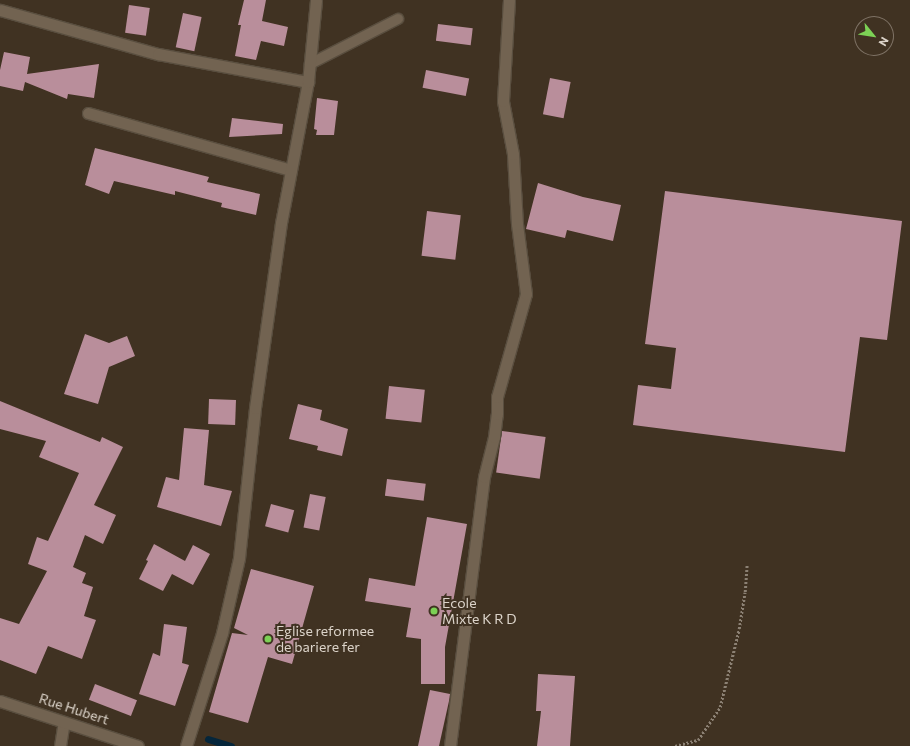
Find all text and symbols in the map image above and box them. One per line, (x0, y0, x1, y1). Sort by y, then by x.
north arrow (854, 16, 894, 56)
text: N (876, 35, 892, 49)
place label: Ecole Mixte K R D (442, 595, 517, 628)
marker: Ecole Mixte K R D (429, 606, 439, 616)
place label: Eglise reformee de bariere fer (276, 623, 374, 656)
marker: Eglise reformee de bariere fer (263, 634, 273, 644)
street label: Rue Hubert (37, 690, 111, 728)

